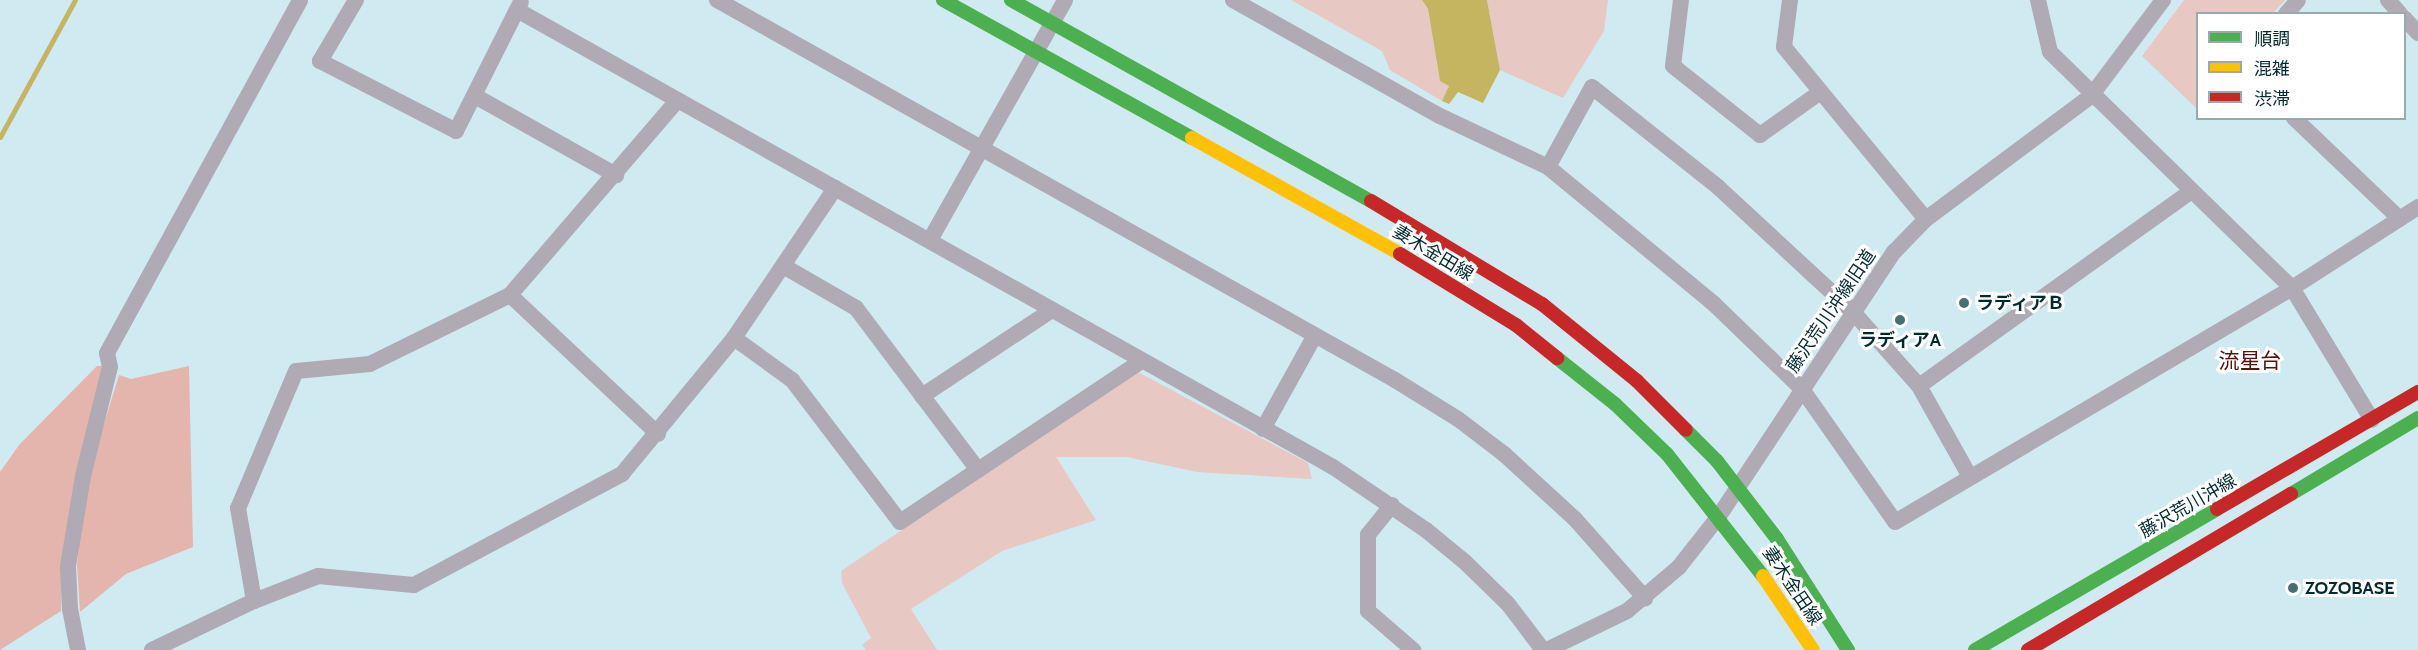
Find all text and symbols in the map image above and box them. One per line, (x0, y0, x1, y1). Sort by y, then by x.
legend (2196, 12, 2406, 120)
text: 順調 (2254, 28, 2290, 50)
text: 混雑 (2254, 58, 2290, 80)
text: 渋滞 (2254, 88, 2290, 110)
street label: 妻木金田線 (1389, 221, 1477, 285)
street label: 藤沢荒川沖線旧道 (1782, 245, 1880, 377)
place label: ラディアＢ (1976, 292, 2066, 314)
marker: ラディアＢ (1957, 296, 1971, 310)
marker: ラディアA (1893, 313, 1907, 327)
place label: ラディアA (1858, 329, 1942, 351)
district label: 流星台 (2219, 348, 2281, 374)
street label: 藤沢荒川沖線 (2136, 470, 2240, 542)
street label: 妻木金田線 (1758, 543, 1826, 629)
place label: ZOZOBASE (2305, 577, 2395, 599)
marker: ZOZOBASE (2286, 581, 2300, 595)

